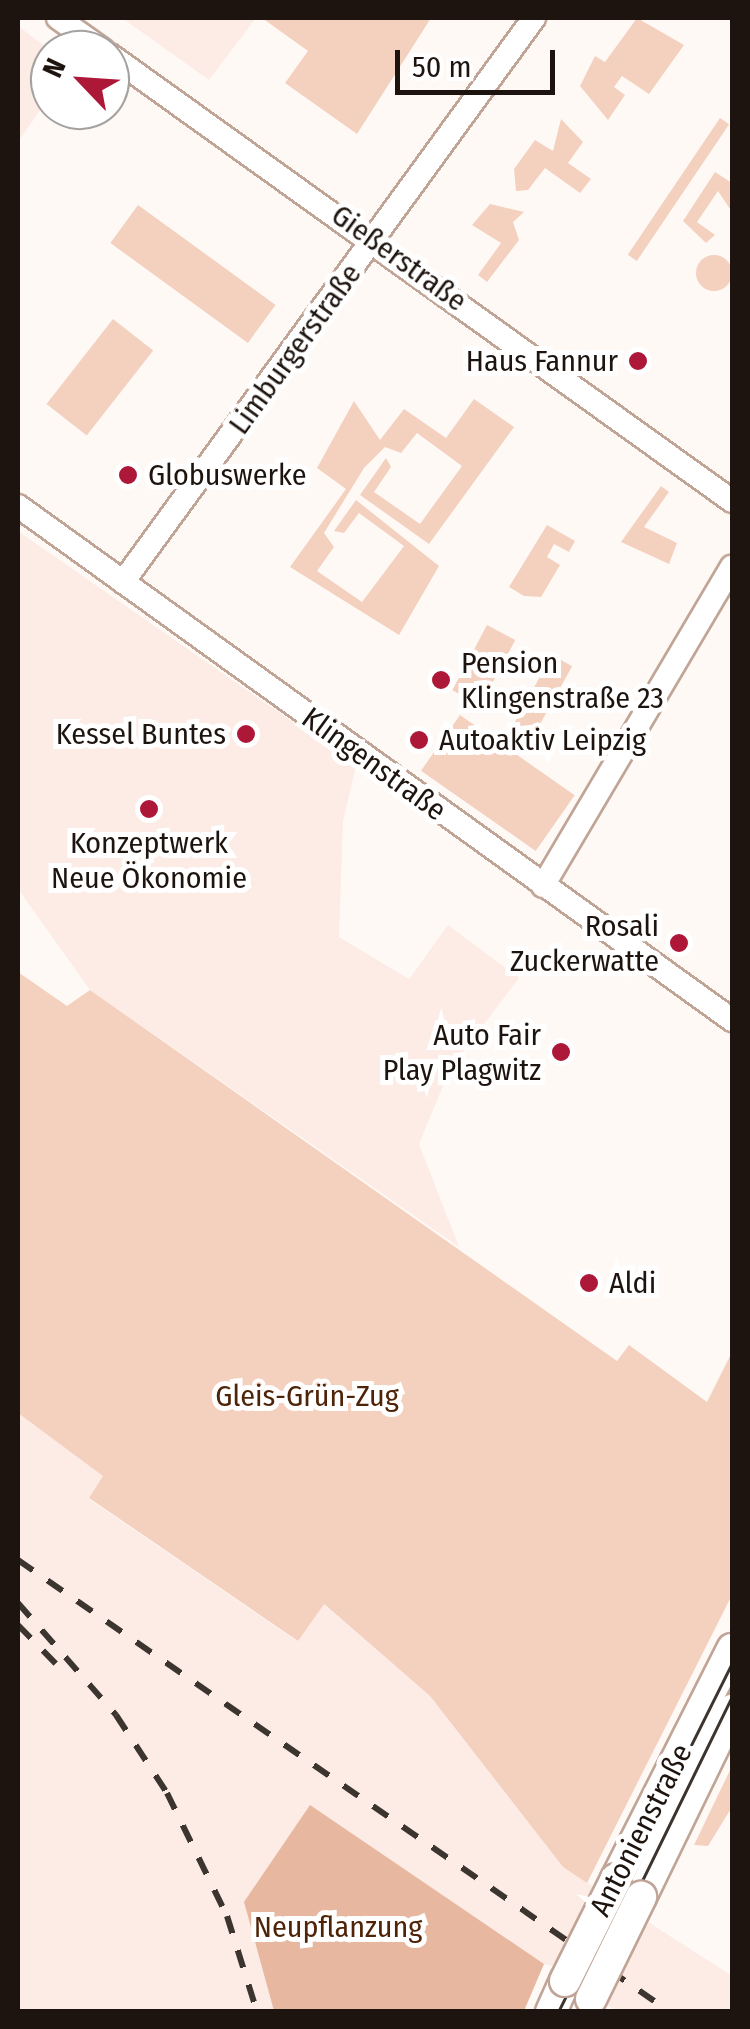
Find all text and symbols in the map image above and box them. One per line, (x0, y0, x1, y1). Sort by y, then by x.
north arrow (30, 30, 130, 130)
scale bar (400, 30, 560, 92)
text: 50 m (412, 49, 472, 85)
text: N (36, 53, 73, 83)
street label: Gießerstraße (324, 197, 474, 319)
street label: Limburgerstraße (221, 257, 369, 441)
place label: Haus Fannur (466, 343, 618, 379)
marker: Haus Fannur (627, 350, 649, 372)
place label: Globuswerke (148, 457, 306, 493)
marker: Globuswerke (117, 464, 139, 486)
place label: Pension Klingenstraße 23 (461, 645, 664, 716)
marker: Pension Klingenstraße 23 (430, 669, 452, 691)
street label: Klingenstraße (295, 700, 453, 828)
place label: Kessel Buntes (56, 716, 226, 752)
place label: Autoaktiv Leipzig (439, 722, 646, 758)
marker: Kessel Buntes (235, 723, 257, 745)
marker: Autoaktiv Leipzig (408, 729, 430, 751)
marker: Konzeptwerk Neue Ökonomie (138, 798, 160, 820)
place label: Konzeptwerk Neue Ökonomie (51, 825, 247, 896)
place label: Rosali Zuckerwatte (510, 908, 659, 978)
marker: Rosali Zuckerwatte (668, 932, 690, 954)
place label: Auto Fair Play Plagwitz (383, 1017, 541, 1088)
marker: Auto Fair Play Plagwitz (550, 1041, 572, 1063)
place label: Aldi (609, 1265, 656, 1301)
marker: Aldi (578, 1272, 600, 1294)
park label: Gleis-Grün-Zug (215, 1378, 399, 1414)
street label: Antonienstraße (582, 1738, 700, 1922)
park label: Neupflanzung (254, 1909, 422, 1945)

